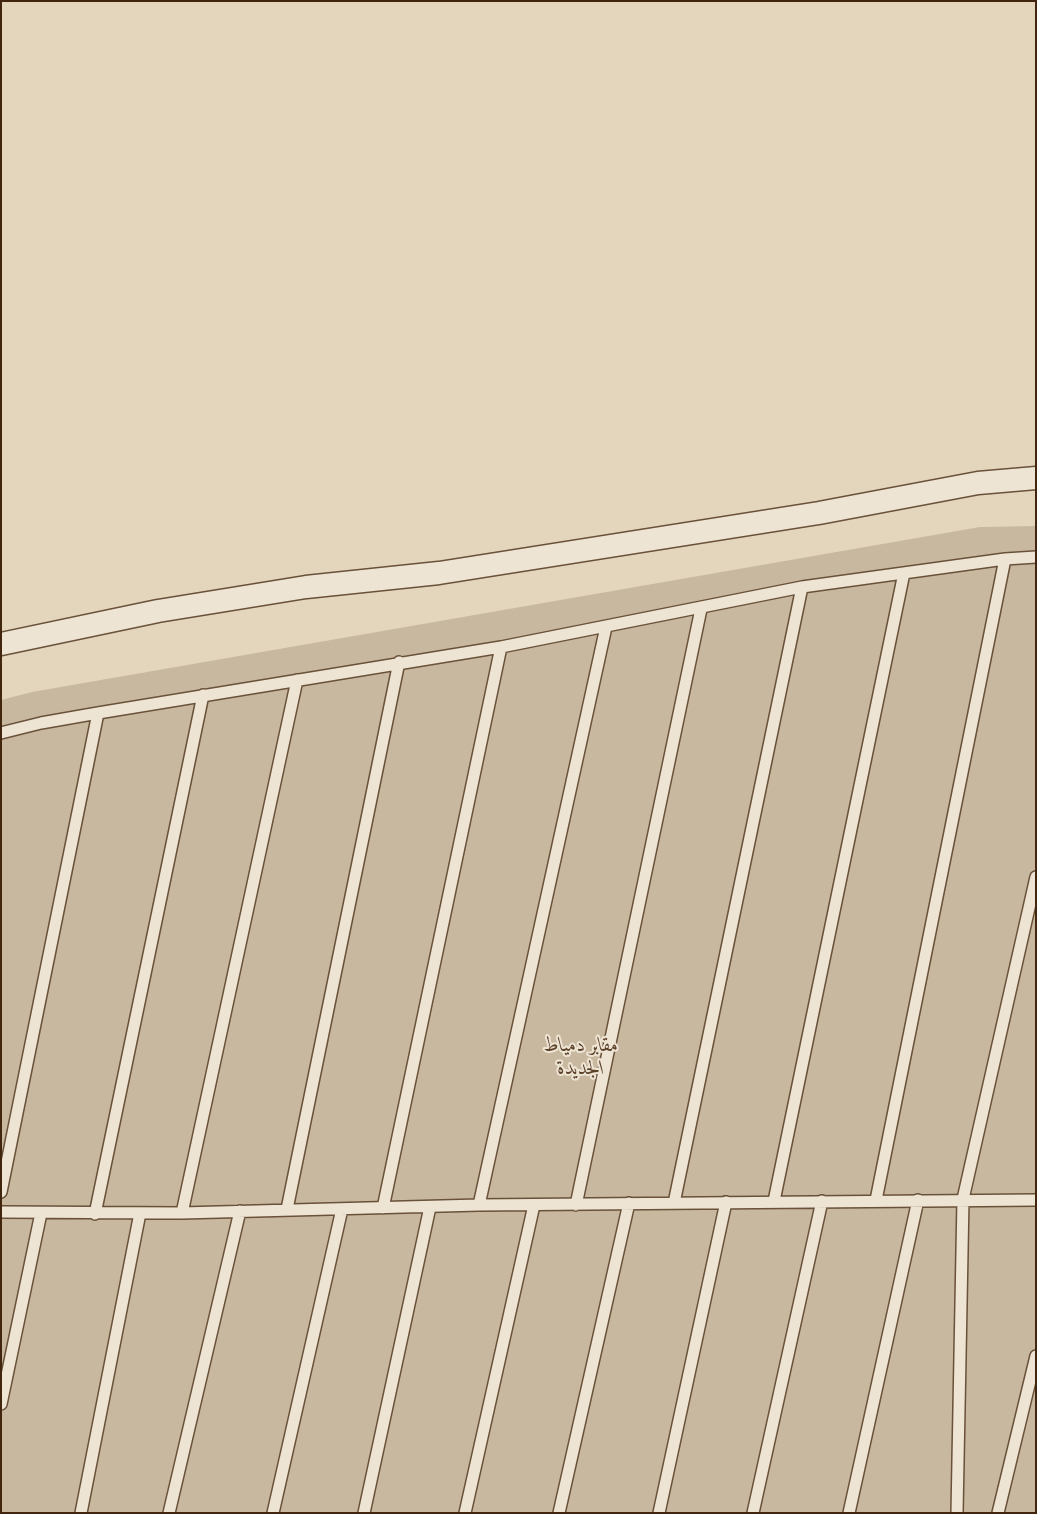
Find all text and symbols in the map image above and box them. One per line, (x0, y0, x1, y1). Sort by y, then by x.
park label: مقابر دمياط الجديدة (543, 1035, 619, 1082)

